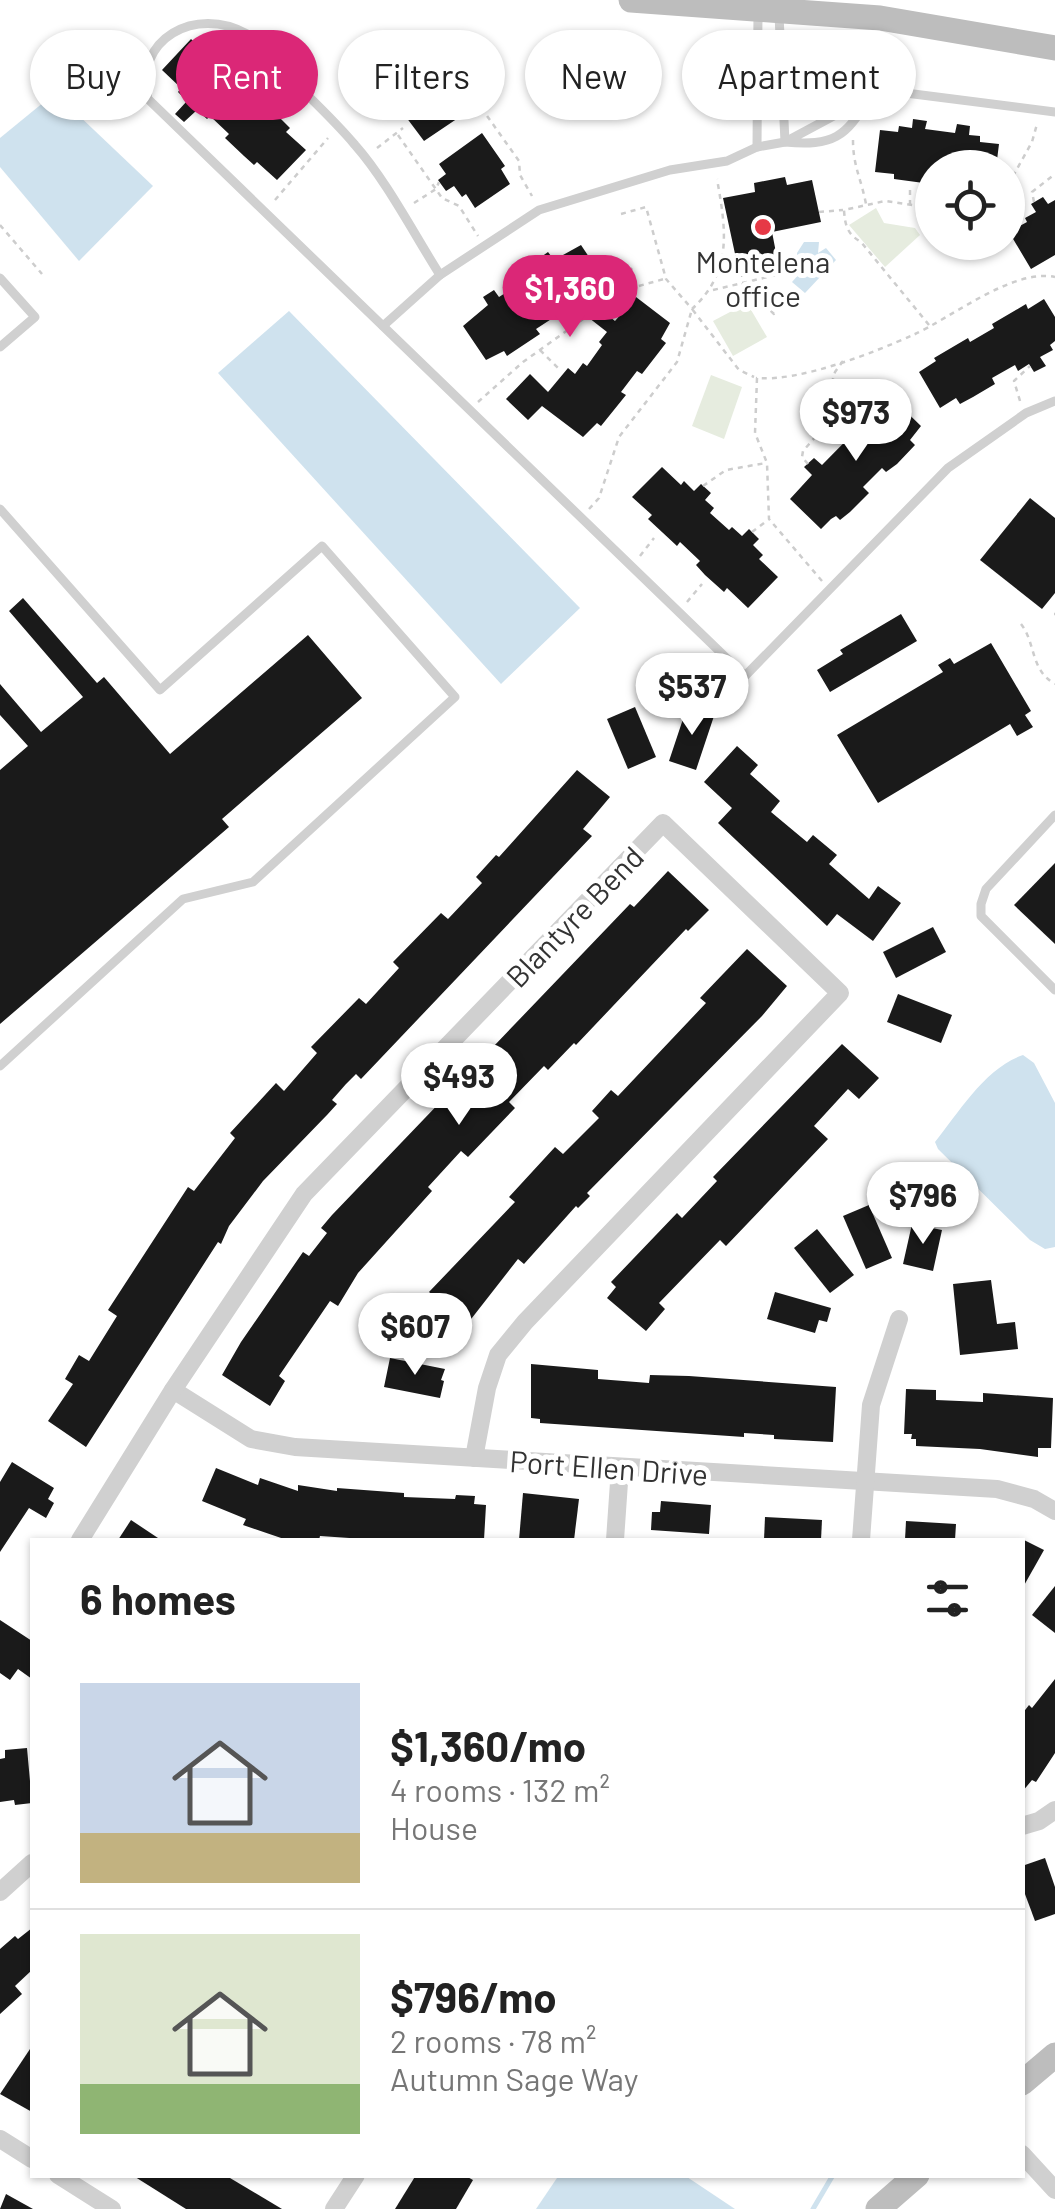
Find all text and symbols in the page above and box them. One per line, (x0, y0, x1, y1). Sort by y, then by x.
chip: Buy (30, 30, 156, 120)
chip: Rent (176, 30, 318, 120)
chip: Filters (338, 30, 505, 120)
chip: New (525, 30, 662, 120)
chip: Apartment (682, 30, 916, 120)
map controls (915, 150, 1025, 260)
button: locate (915, 150, 1025, 260)
marker: Montelena office (752, 216, 774, 238)
place label: Montelena office (696, 243, 830, 313)
pin: $1,360 (489, 255, 651, 340)
text: $1,360 (525, 268, 615, 306)
pin: $973 (797, 379, 915, 464)
text: $973 (822, 392, 890, 430)
pin: $537 (633, 653, 751, 738)
text: $537 (658, 666, 726, 704)
street label: Blantyre Bend (498, 838, 650, 994)
pin: $493 (400, 1043, 518, 1128)
text: $493 (423, 1056, 495, 1094)
pin: $796 (864, 1162, 982, 1247)
text: $796 (889, 1175, 957, 1213)
pin: $607 (356, 1293, 474, 1378)
text: $607 (380, 1306, 450, 1344)
street label: Port Ellen Drive (509, 1442, 709, 1492)
icon: filters (920, 1571, 975, 1626)
text: 6 homes (80, 1573, 236, 1623)
text: $1,360/mo (390, 1720, 586, 1770)
icon: home (160, 1723, 280, 1843)
text: 4 rooms · 132 m² (390, 1770, 610, 1808)
text: House (390, 1808, 478, 1846)
text: $796/mo (390, 1971, 557, 2021)
icon: home (160, 1974, 280, 2094)
text: 2 rooms · 78 m² (390, 2021, 596, 2059)
text: Autumn Sage Way (390, 2059, 639, 2097)

